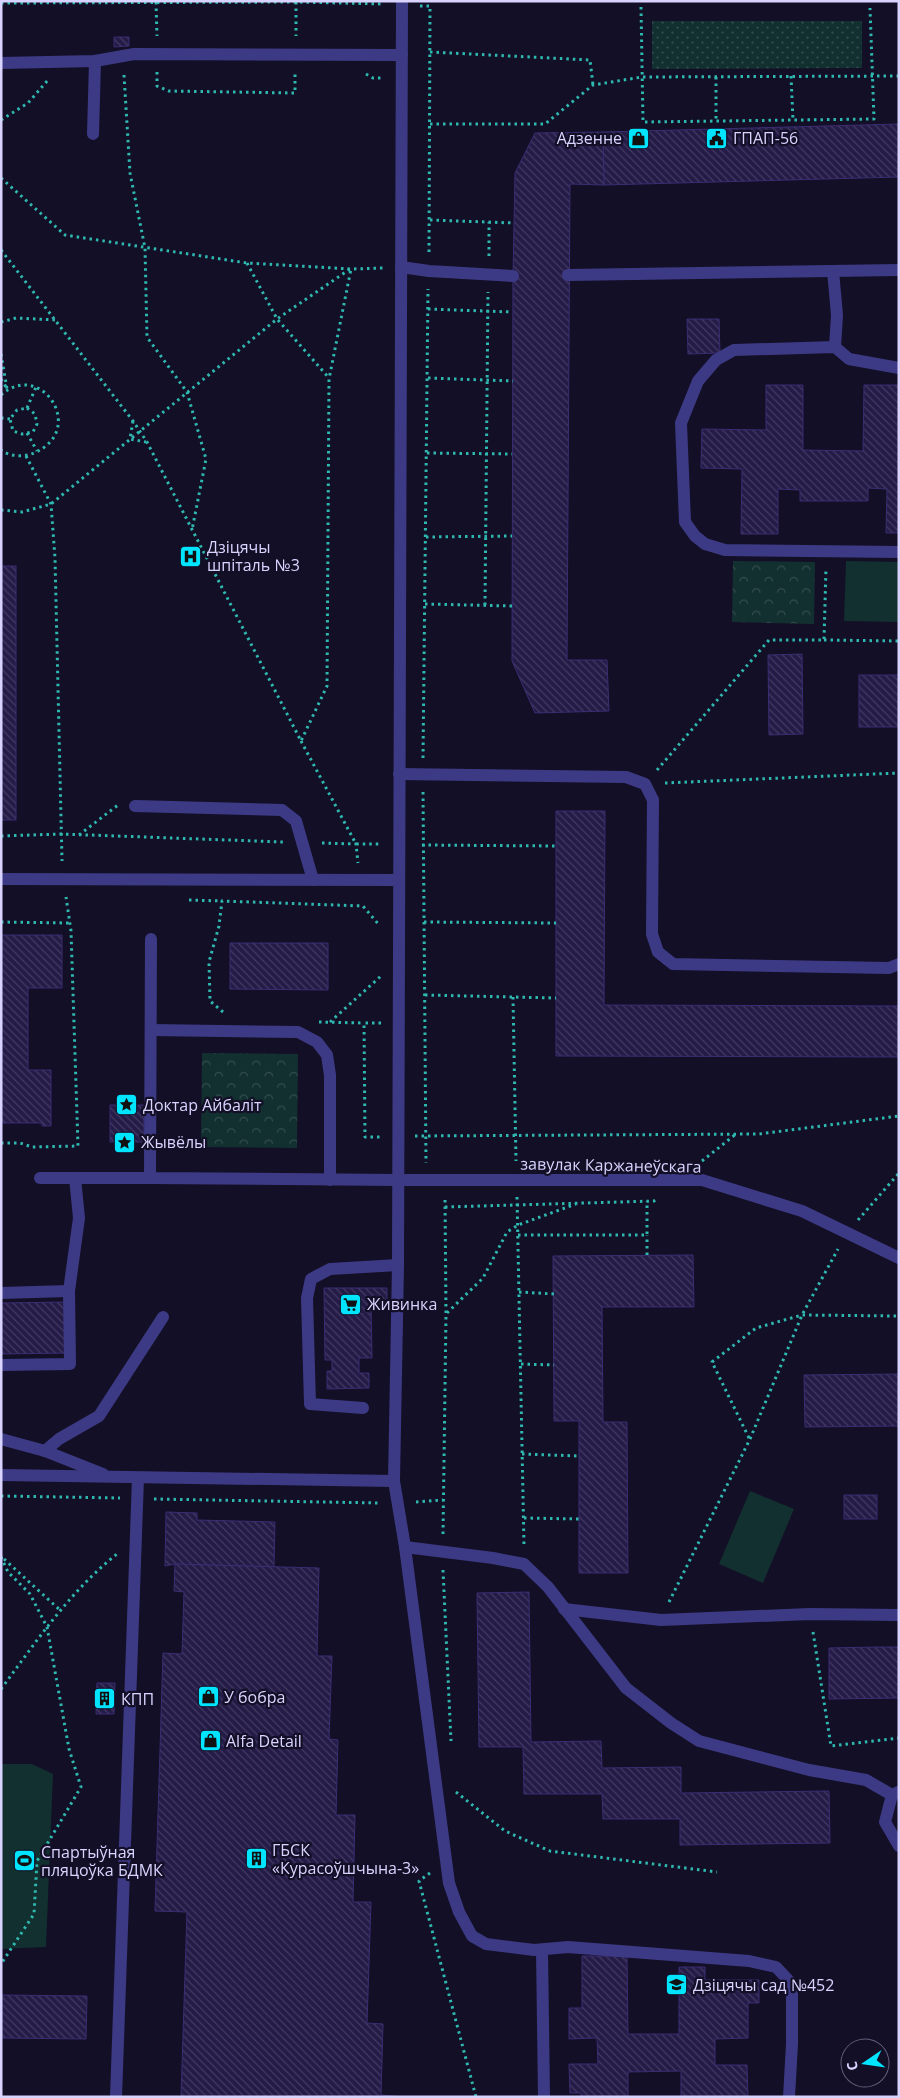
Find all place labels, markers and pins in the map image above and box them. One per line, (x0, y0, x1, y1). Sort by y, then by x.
shop icon: Адзенне (626, 126, 650, 150)
public building icon: ГПАП-56 (705, 126, 729, 150)
place label: Адзенне (557, 127, 622, 149)
place label: ГПАП-56 (733, 127, 798, 149)
place label: Дзіцячы шпіталь №3 (207, 536, 300, 576)
hospital icon: Дзіцячы шпіталь №3 (179, 544, 203, 568)
place icon: Доктар Айбаліт (115, 1093, 139, 1117)
place label: Доктар Айбаліт (143, 1094, 262, 1116)
place icon: Жывёлы (113, 1130, 137, 1154)
place label: Жывёлы (141, 1131, 206, 1153)
supermarket icon: Живинка (339, 1292, 363, 1316)
place label: Живинка (367, 1293, 437, 1315)
shop icon: У бобра (196, 1685, 220, 1709)
place label: У бобра (224, 1686, 285, 1708)
building icon: КПП (93, 1687, 117, 1711)
place label: КПП (121, 1688, 154, 1710)
shop icon: Alfa Detail (198, 1729, 222, 1753)
place label: Alfa Detail (226, 1730, 302, 1752)
place label: ГБСК «Курасоўшчына-3» (272, 1839, 419, 1879)
place label: Спартыўная пляцоўка БДМК (41, 1841, 163, 1881)
building icon: ГБСК «Курасоўшчына-3» (244, 1847, 268, 1871)
sports icon: Спартыўная пляцоўка БДМК (13, 1849, 37, 1873)
school or university icon: Дзіцячы сад №452 (665, 1973, 689, 1997)
place label: Дзіцячы сад №452 (693, 1974, 834, 1996)

